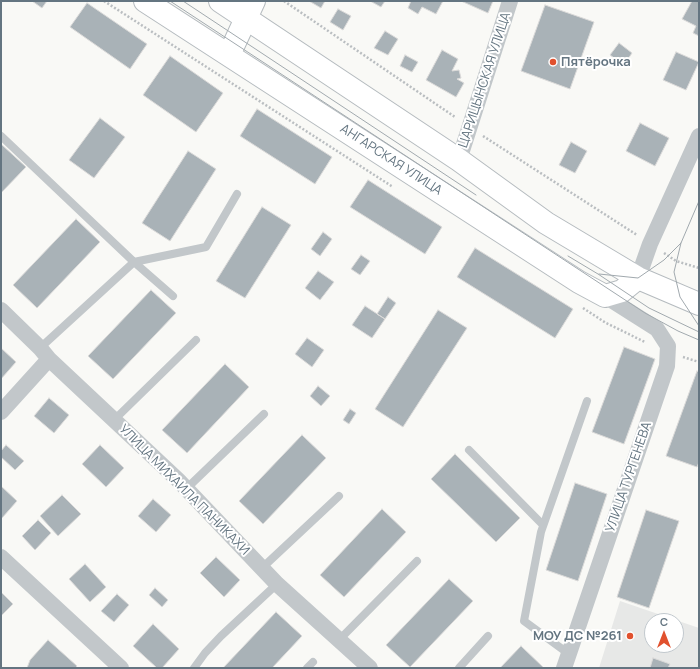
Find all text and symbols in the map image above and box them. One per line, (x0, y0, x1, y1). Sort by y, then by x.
street label: ЦАРИЦЫНСКАЯ УЛИЦА (456, 10, 514, 150)
place label: Пятёрочка (561, 54, 631, 70)
marker: Пятёрочка (548, 57, 558, 67)
street label: АНГАРСКАЯ УЛИЦА (337, 121, 445, 199)
street label: УЛИЦА ТУРГЕНЕВА (603, 420, 655, 534)
street label: УЛИЦА МИХАИЛА ПАНИКАХИ (116, 422, 252, 558)
north arrow (644, 613, 684, 653)
text: С (660, 614, 668, 629)
place label: МОУ ДС №261 (533, 628, 622, 644)
marker: МОУ ДС №261 (625, 631, 635, 641)

